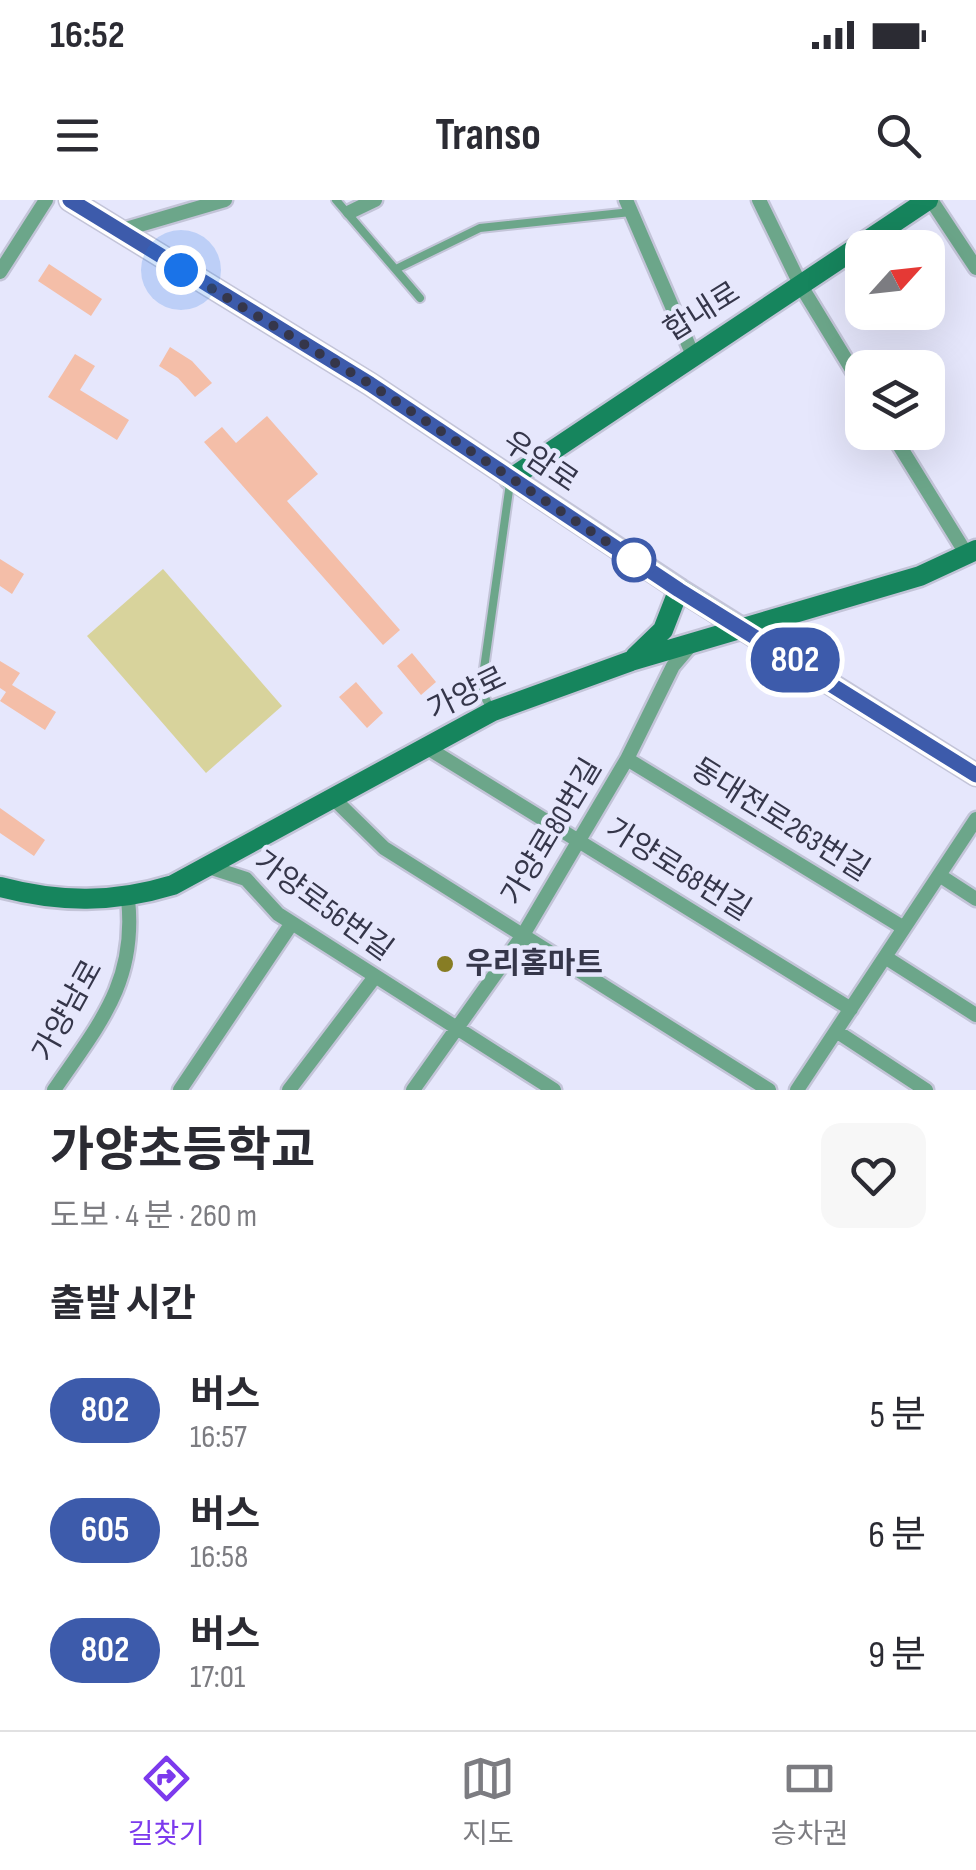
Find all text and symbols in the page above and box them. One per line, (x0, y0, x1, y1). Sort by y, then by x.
text: 16:52 (50, 13, 125, 58)
icon: menu (50, 108, 105, 163)
text: Transo (435, 108, 541, 163)
icon: search (871, 108, 926, 163)
north arrow (845, 230, 945, 330)
map controls (845, 230, 945, 450)
your location (156, 245, 206, 295)
street label: 합내로 (657, 275, 747, 349)
button: layers (845, 350, 945, 450)
street label: 우암로 (496, 424, 584, 500)
unlabelled marker (613, 539, 655, 581)
line badge: 802 (738, 628, 852, 692)
text: 802 (771, 639, 819, 682)
street label: 가양로 (422, 660, 512, 728)
street label: 동대전로263번길 (684, 751, 876, 889)
street label: 가양로80번길 (494, 752, 610, 912)
street label: 가양로68번길 (599, 811, 757, 929)
street label: 가양로56번길 (246, 843, 400, 969)
place label: 우리홈마트 (465, 946, 603, 982)
marker: 우리홈마트 (434, 953, 456, 975)
street label: 가양남로 (25, 954, 111, 1068)
text: 가양초등학교 (50, 1123, 315, 1180)
button: heart (821, 1123, 926, 1228)
text: 도보 · 4 분 · 260 m (50, 1197, 257, 1236)
text: 출발 시간 (50, 1282, 196, 1327)
text: 버스 (190, 1373, 260, 1418)
text: 802 (81, 1389, 129, 1432)
text: 5 분 (870, 1393, 926, 1438)
text: 16:57 (190, 1418, 247, 1457)
text: 버스 (190, 1493, 260, 1538)
text: 605 (81, 1509, 129, 1552)
text: 6 분 (868, 1513, 926, 1558)
text: 16:58 (190, 1538, 248, 1577)
text: 버스 (190, 1613, 260, 1658)
text: 802 (81, 1629, 129, 1672)
text: 9 분 (868, 1633, 926, 1678)
text: 17:01 (190, 1658, 245, 1697)
tab: 길찾기 (128, 1751, 205, 1851)
tab: 지도 (460, 1751, 515, 1851)
tab: 승차권 (771, 1751, 848, 1851)

